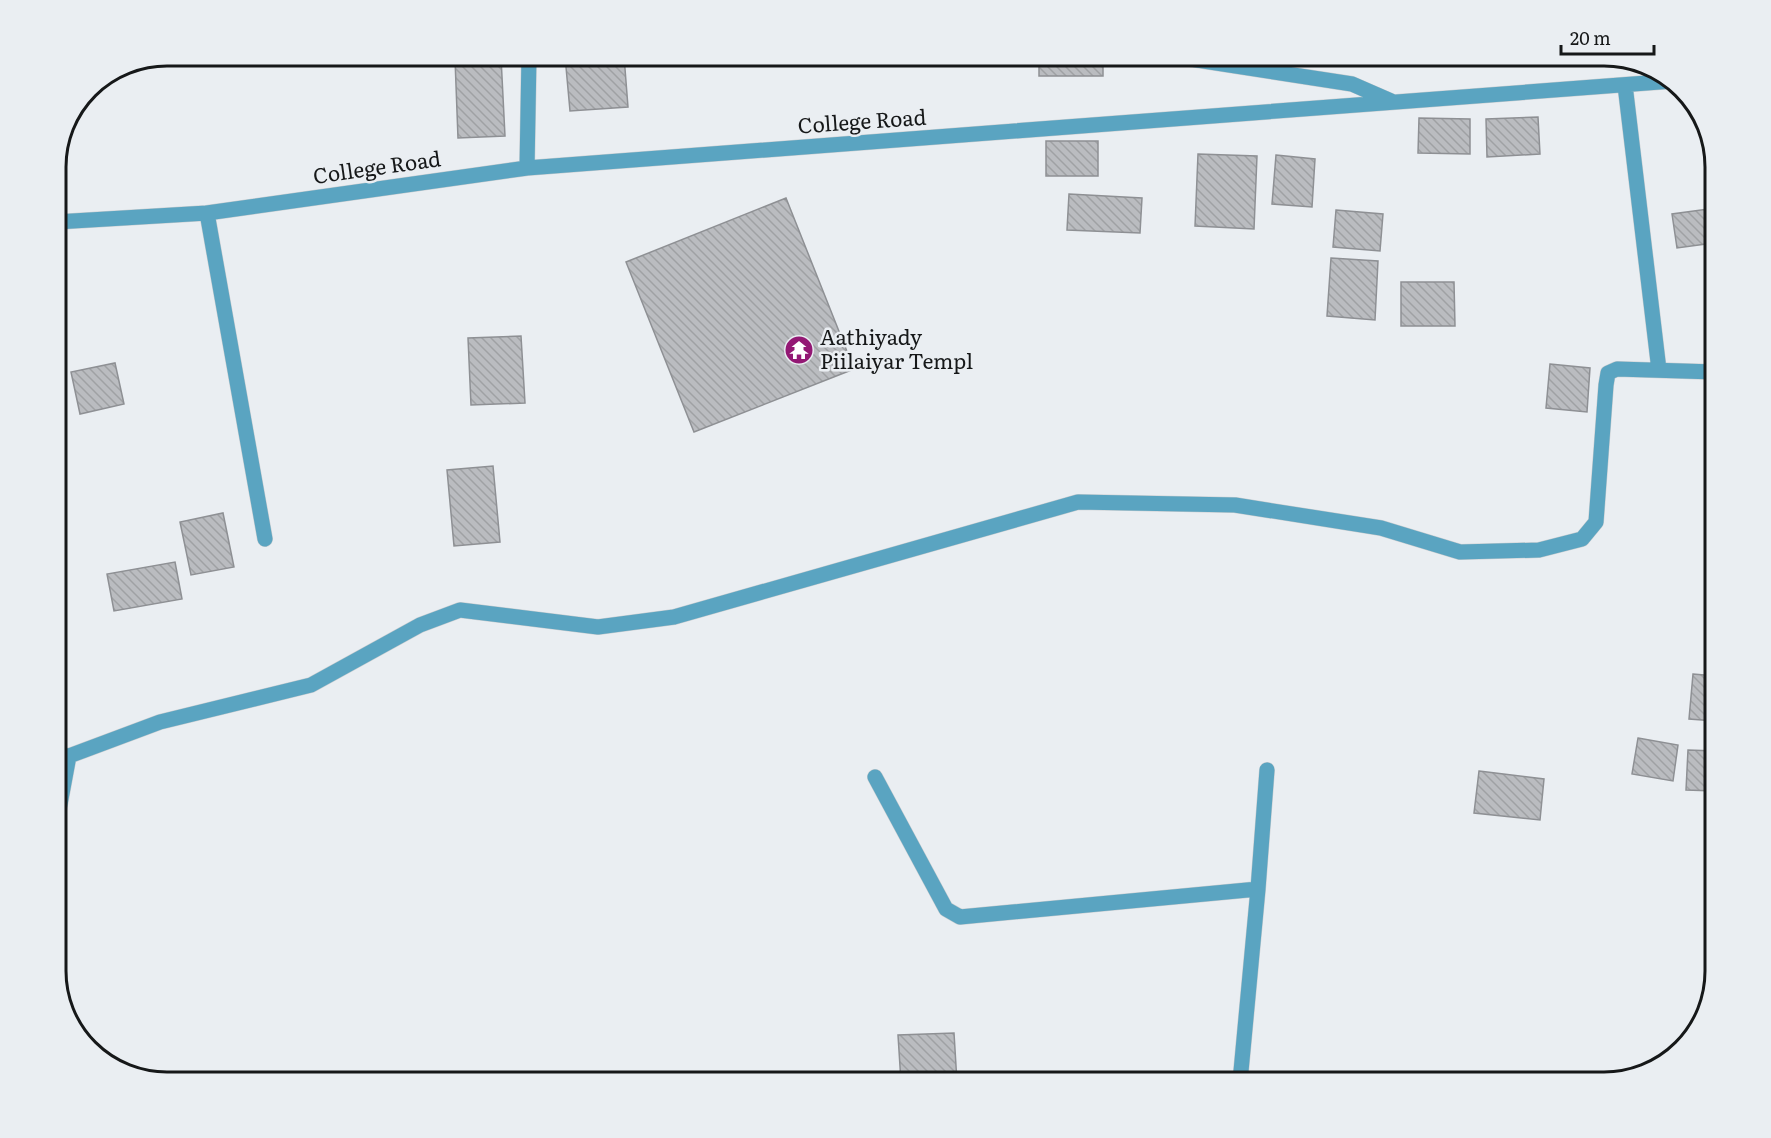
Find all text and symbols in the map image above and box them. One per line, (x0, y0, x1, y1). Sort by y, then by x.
scale bar (1561, 18, 1654, 56)
text: 20 m (1570, 24, 1611, 51)
street label: College Road (797, 100, 927, 139)
street label: College Road (311, 141, 443, 190)
place label: Aathiyady Piilaiyar Templ (820, 320, 973, 375)
temple icon: Aathiyady Piilaiyar Templ (783, 334, 815, 366)

